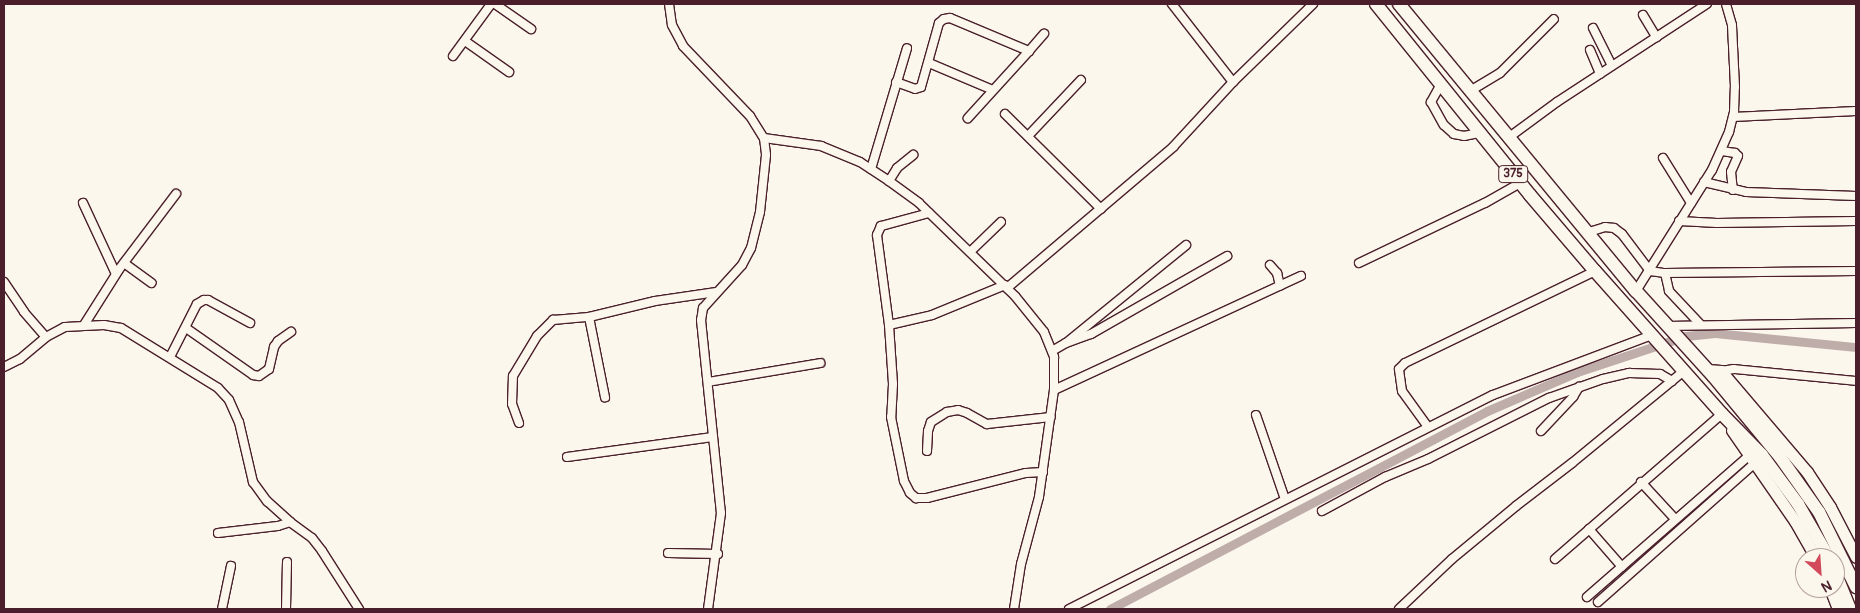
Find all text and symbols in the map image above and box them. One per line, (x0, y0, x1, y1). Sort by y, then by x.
road number: 375 (1498, 164, 1528, 183)
north arrow (1795, 548, 1845, 598)
text: N (1818, 576, 1834, 596)

